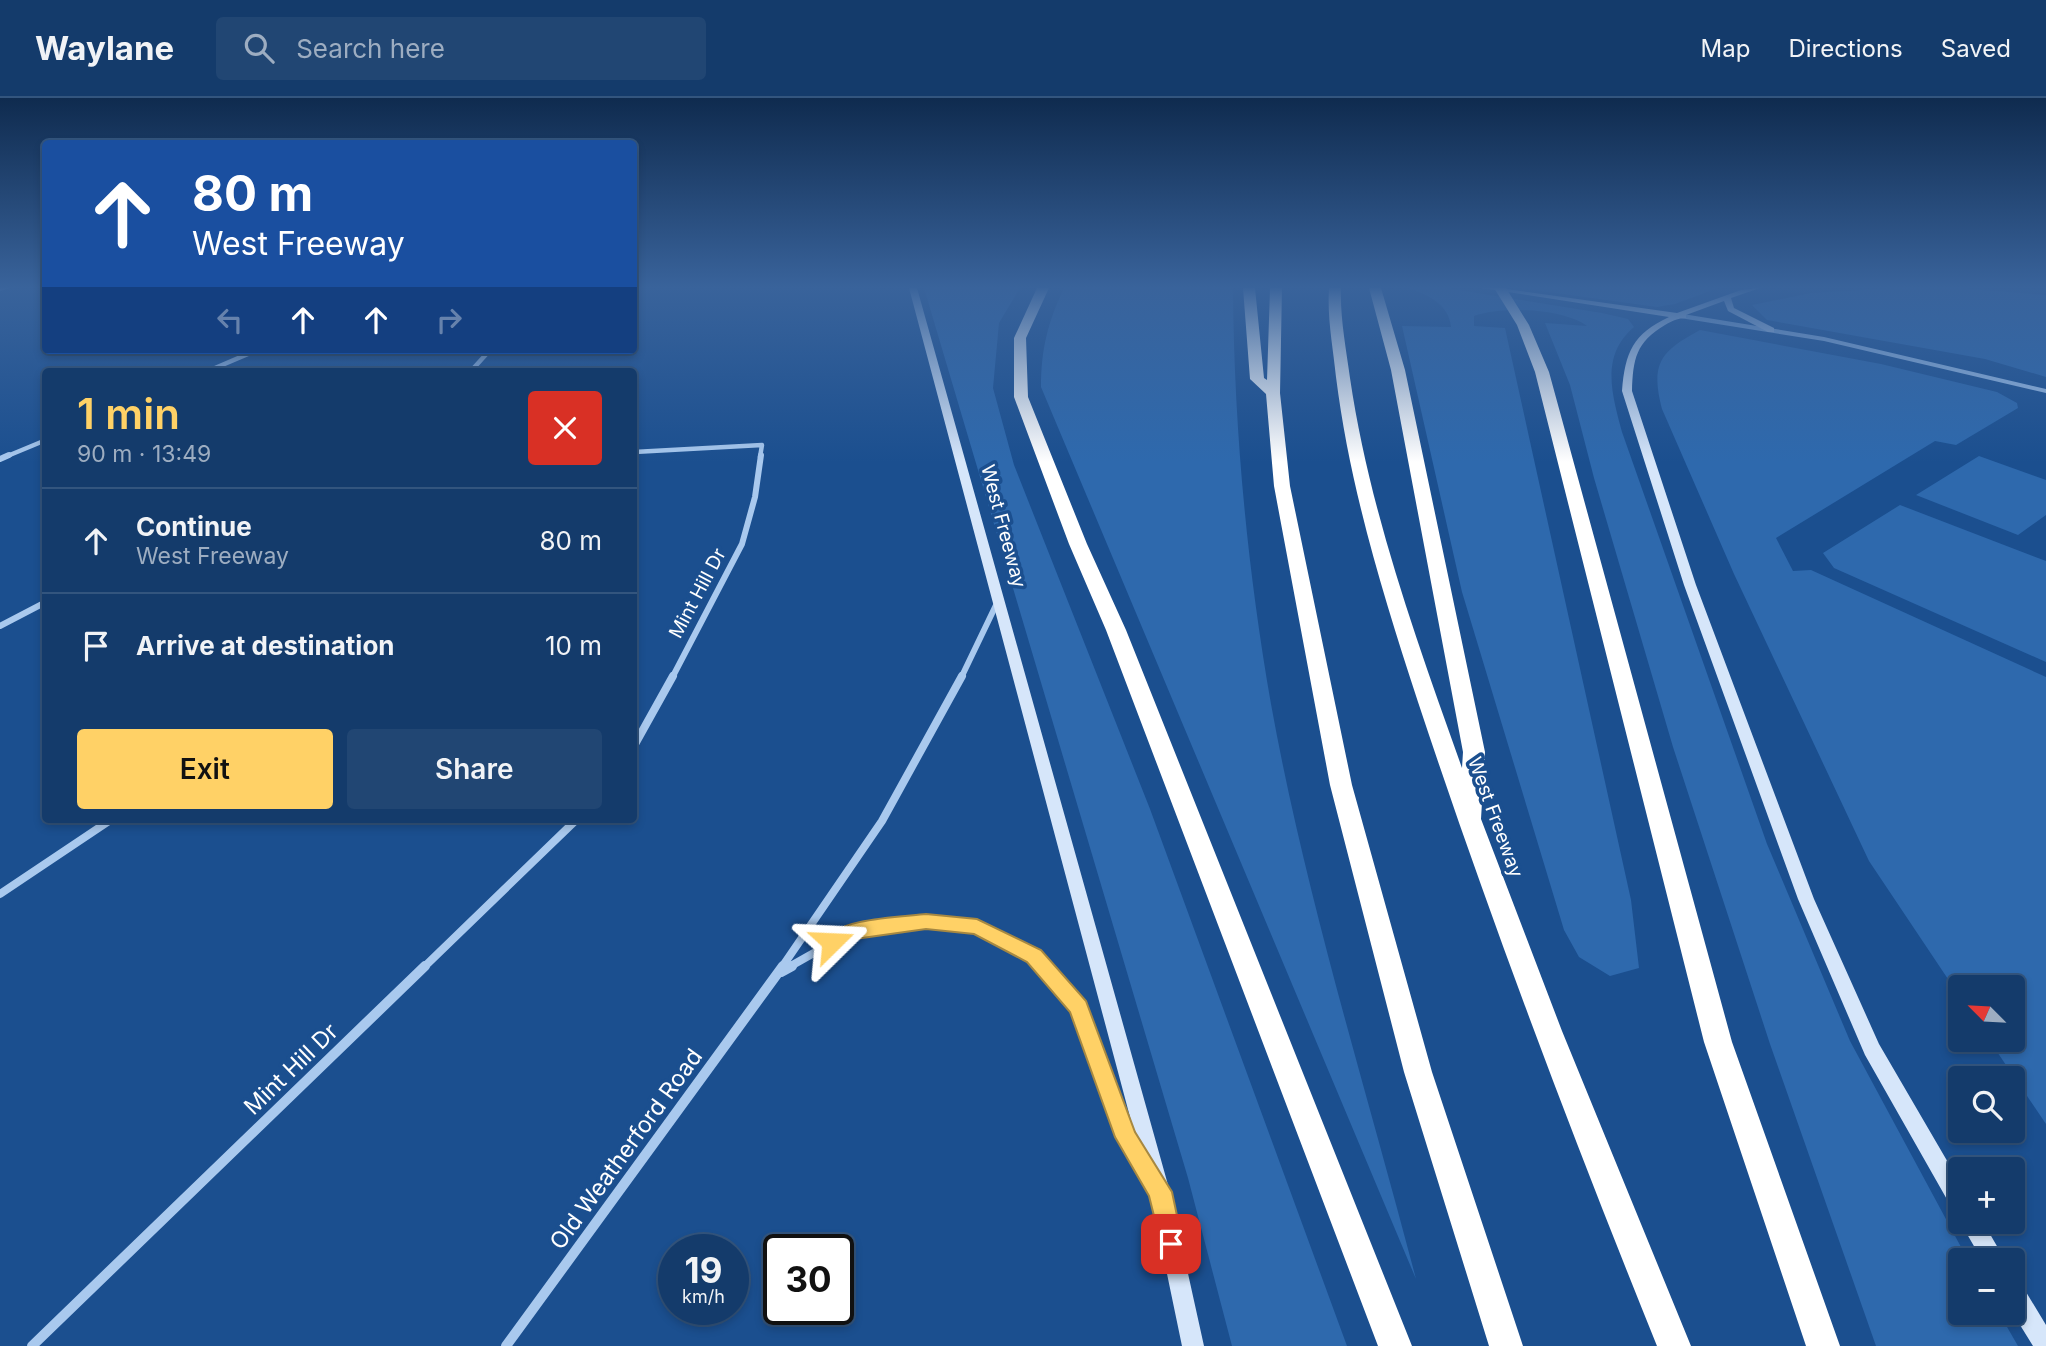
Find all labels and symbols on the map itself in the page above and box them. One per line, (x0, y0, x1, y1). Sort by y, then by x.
street label: West Freeway (976, 462, 1031, 590)
street label: Mint Hill Dr (664, 544, 731, 642)
street label: West Freeway (1463, 754, 1528, 881)
position arrow (795, 905, 869, 979)
north arrow (1948, 975, 2025, 1052)
street label: Mint Hill Dr (238, 1017, 344, 1121)
street label: Old Weatherford Road (544, 1043, 708, 1255)
pin (1141, 1214, 1201, 1274)
speed limit sign: 30 (763, 1234, 854, 1325)

